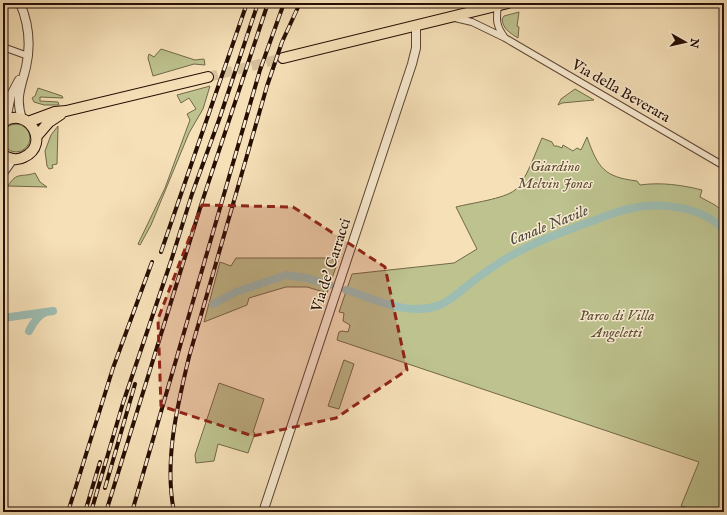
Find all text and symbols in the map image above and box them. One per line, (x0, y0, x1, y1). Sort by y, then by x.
north arrow (665, 22, 705, 62)
text: N (686, 37, 702, 49)
street label: Via della Beverara (567, 55, 674, 127)
park label: Giardino Melvin Jones (518, 157, 593, 193)
water label: Canale Navile (507, 201, 592, 251)
street label: Via de' Carracci (307, 216, 355, 315)
park label: Parco di Villa Angeletti (579, 306, 655, 343)

